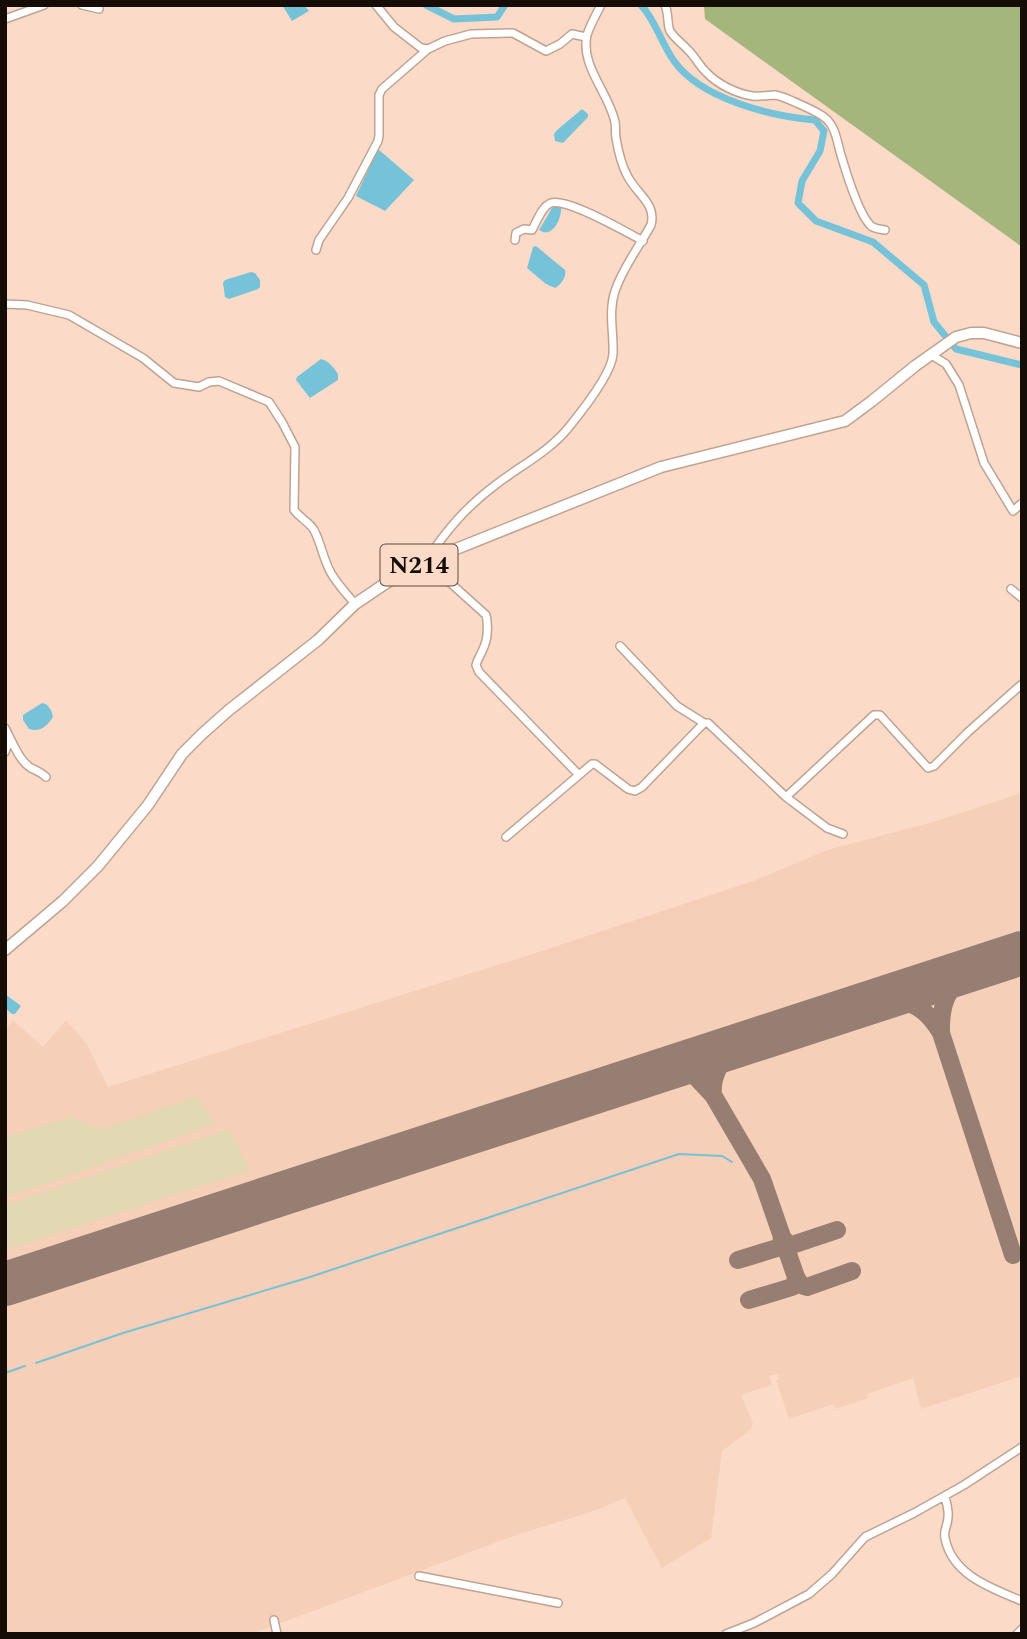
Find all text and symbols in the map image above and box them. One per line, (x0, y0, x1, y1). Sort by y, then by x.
road number: N214 (380, 544, 458, 586)

